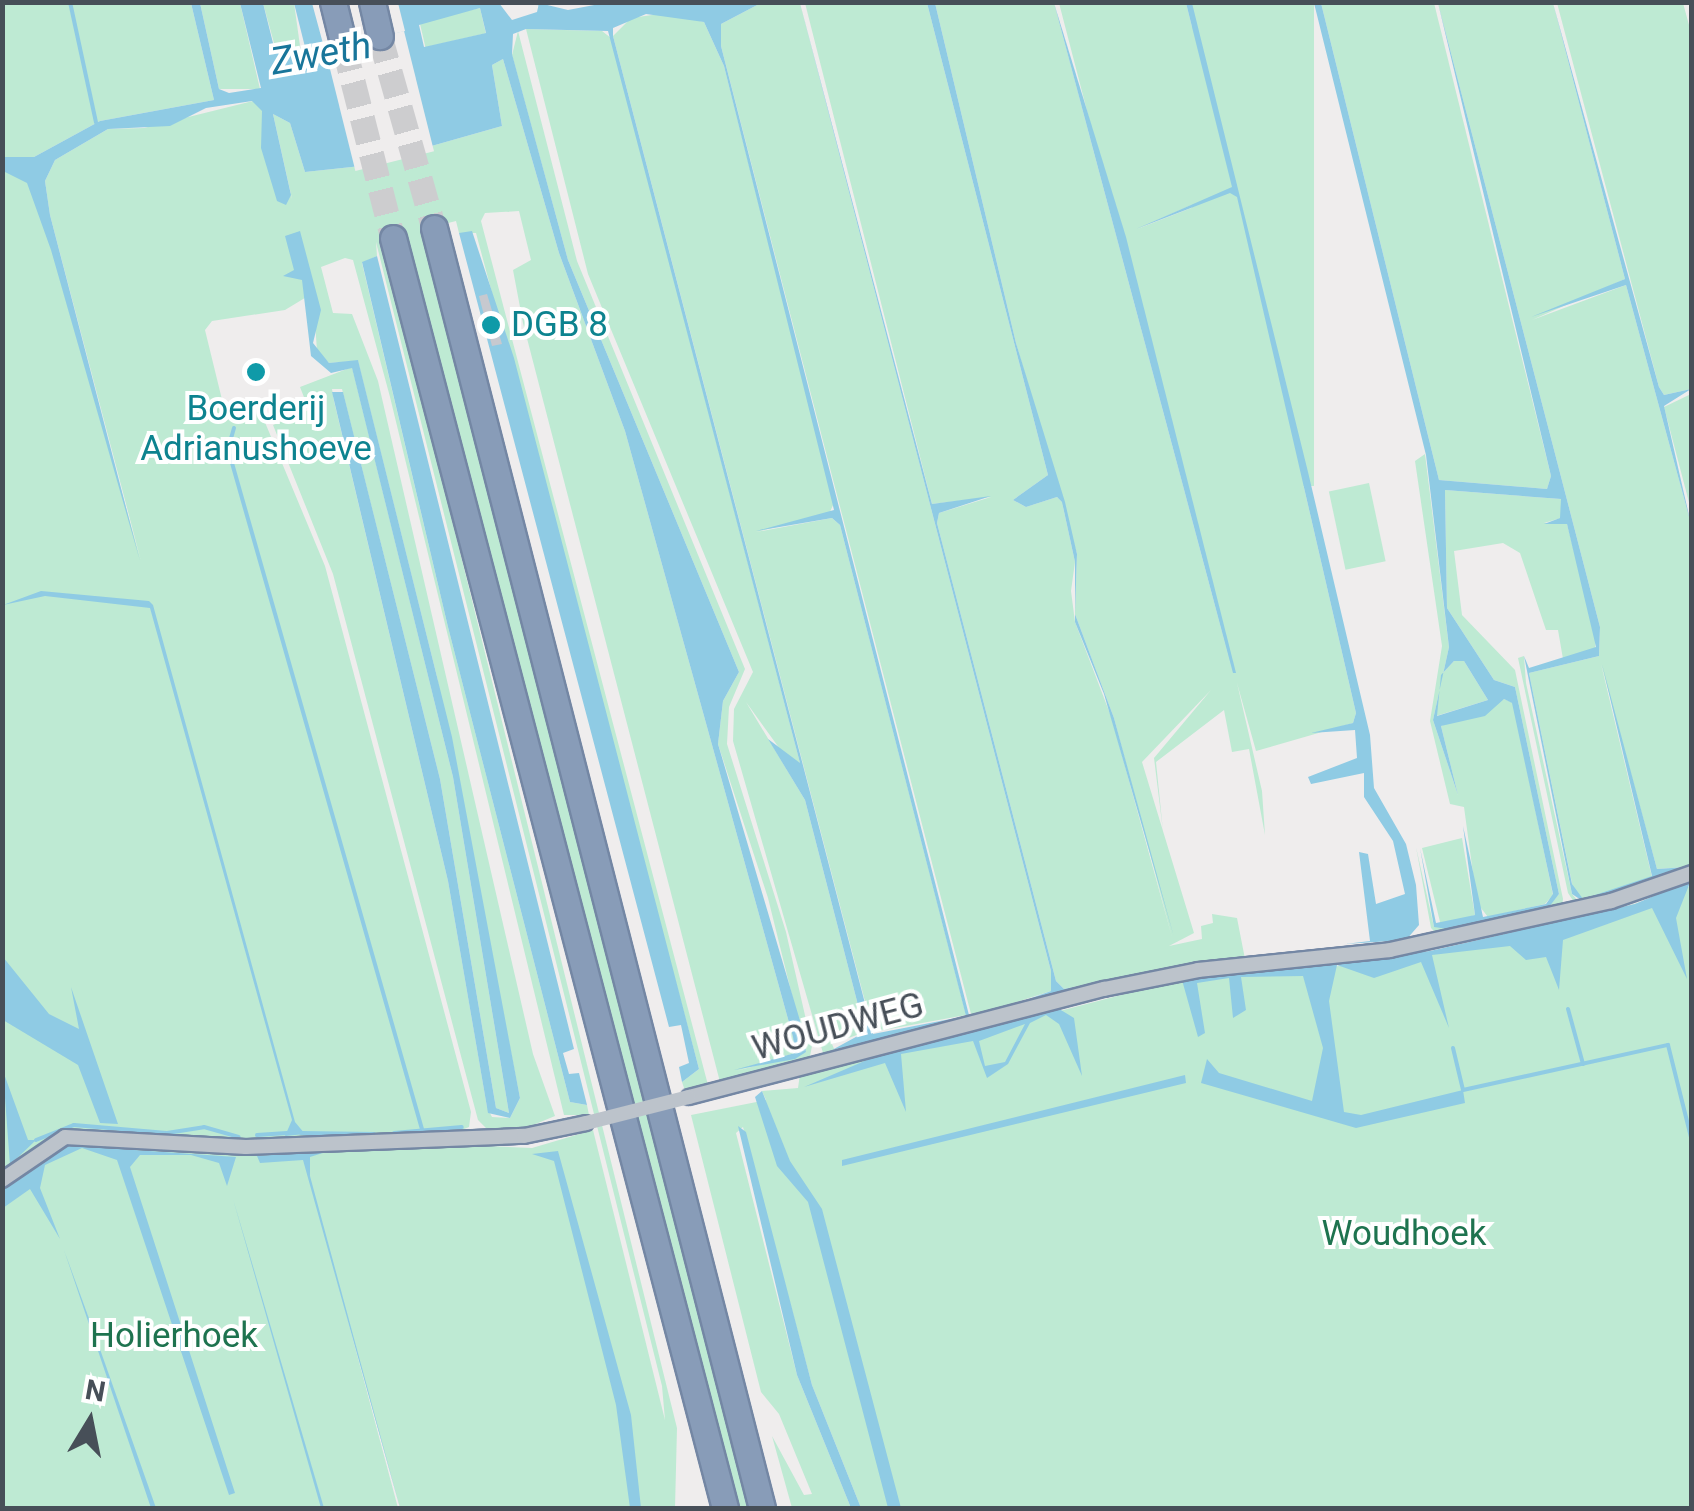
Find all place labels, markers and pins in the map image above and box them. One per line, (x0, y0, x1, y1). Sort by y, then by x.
place label: DGB 8 (511, 304, 608, 346)
marker: DGB 8 (480, 314, 502, 336)
marker: Boerderij Adrianushoeve (245, 361, 267, 383)
place label: Boerderij Adrianushoeve (140, 388, 372, 470)

